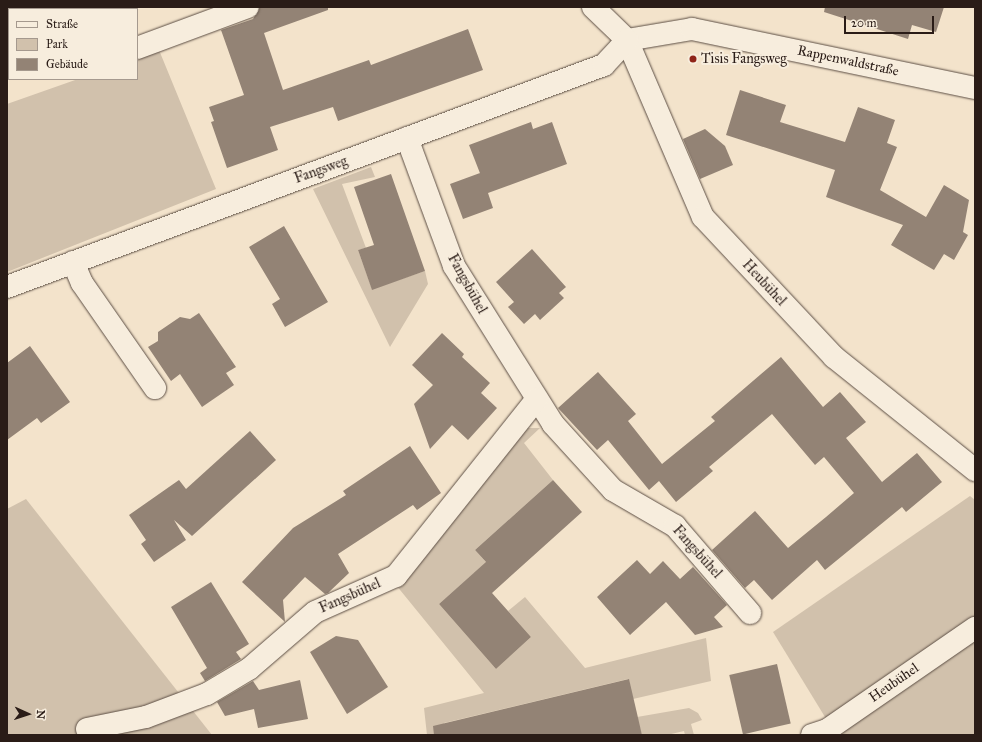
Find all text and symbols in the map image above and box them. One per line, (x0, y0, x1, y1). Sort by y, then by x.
legend (8, 8, 138, 80)
scale bar (846, 8, 936, 34)
text: 20 m (851, 16, 877, 30)
text: Straße (46, 17, 78, 31)
text: Park (46, 37, 68, 51)
street label: Rappenwaldstraße (796, 42, 900, 80)
place label: Tisis Fangsweg (701, 51, 787, 67)
marker: Tisis Fangsweg (688, 54, 698, 64)
text: Gebäude (46, 57, 88, 71)
street label: Fangsweg (292, 153, 350, 187)
street label: Fangsbühel (444, 251, 490, 317)
street label: Heubühel (738, 256, 790, 310)
street label: Fangsbühel (669, 522, 725, 582)
street label: Fangsbühel (317, 575, 383, 617)
street label: Heubühel (866, 660, 922, 706)
north arrow (8, 694, 48, 734)
text: N (34, 710, 47, 720)

